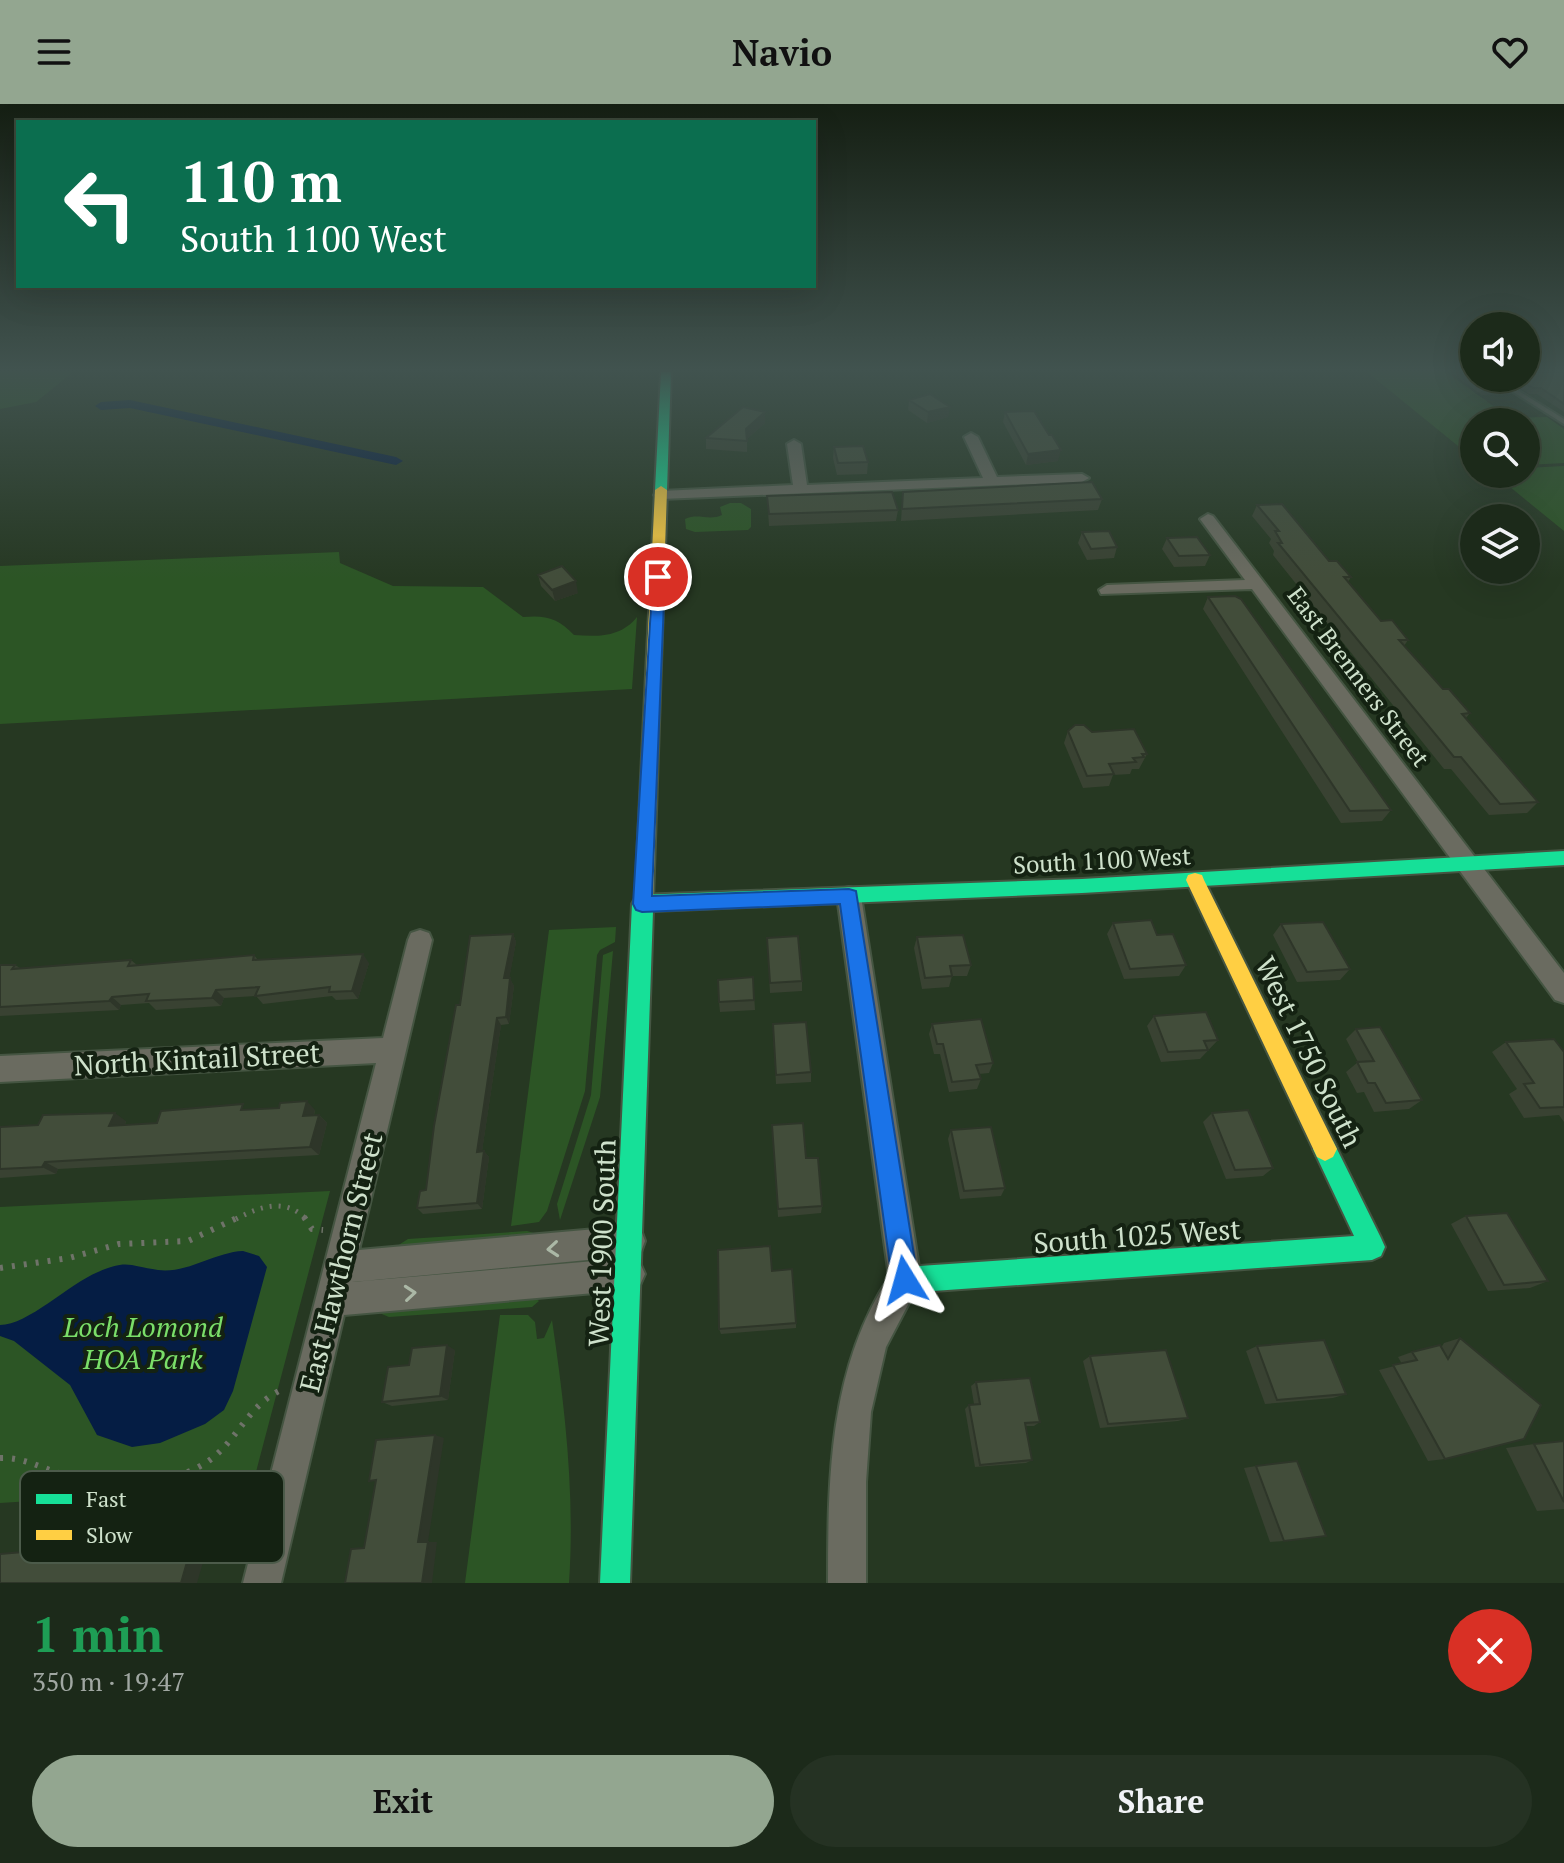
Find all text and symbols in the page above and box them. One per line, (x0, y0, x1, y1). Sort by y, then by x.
text: Navio (732, 29, 832, 76)
icon: menu (32, 30, 76, 74)
icon: heart (1488, 30, 1532, 74)
text: 110 m (180, 144, 342, 218)
icon: left (48, 152, 152, 256)
text: South 1100 West (180, 215, 447, 262)
map controls (1460, 312, 1540, 584)
button: sound (1460, 312, 1540, 392)
button: search (1460, 408, 1540, 488)
button: layers (1460, 504, 1540, 584)
pin (624, 543, 692, 611)
icon: arrive (636, 555, 680, 599)
street label: East Brenners Street (1281, 580, 1437, 773)
street label: South 1100 West (1012, 839, 1192, 881)
street label: West 1750 South (1247, 950, 1372, 1153)
street label: North Kintail Street (73, 1034, 322, 1083)
street label: East Hawthorn Street (290, 1128, 391, 1395)
street label: West 1900 South (579, 1139, 624, 1347)
street label: South 1025 West (1032, 1210, 1242, 1261)
position arrow (863, 1238, 947, 1322)
one-way arrow (546, 1240, 559, 1257)
one-way arrow (404, 1285, 417, 1302)
park label: Loch Lomond HOA Park (62, 1308, 224, 1377)
legend (20, 1471, 284, 1563)
text: Fast (86, 1484, 127, 1513)
text: Slow (86, 1520, 133, 1549)
text: 1 min (32, 1602, 163, 1666)
button: close (1448, 1609, 1532, 1693)
text: 350 m · 19:47 (32, 1664, 185, 1698)
button: Exit (32, 1755, 774, 1847)
button: Share (790, 1755, 1532, 1847)

